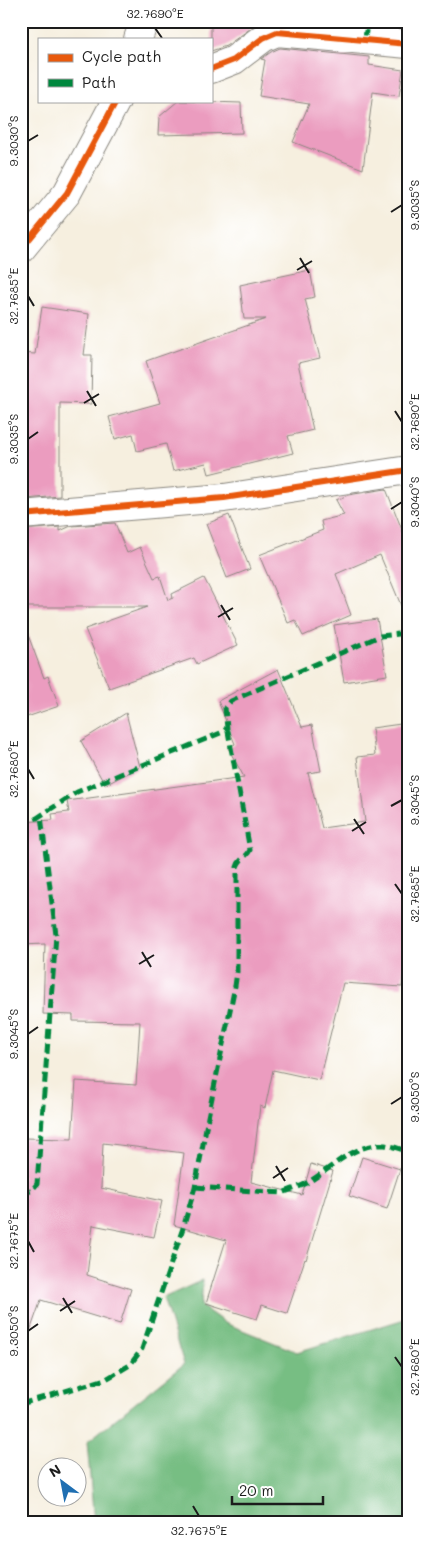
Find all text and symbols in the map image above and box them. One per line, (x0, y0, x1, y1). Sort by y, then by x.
text: 32.7690°E (126, 5, 184, 21)
legend (38, 38, 212, 102)
text: Cycle path (82, 46, 161, 66)
text: Path (82, 72, 116, 92)
text: 9.3030°S (5, 115, 21, 166)
text: 9.3035°S (406, 180, 422, 230)
text: 32.7685°E (5, 267, 21, 324)
text: 32.7690°E (406, 393, 422, 451)
text: 9.3035°S (5, 414, 21, 464)
text: 9.3040°S (406, 476, 422, 527)
text: 32.7680°E (5, 740, 21, 798)
text: 9.3045°S (406, 775, 422, 825)
text: 32.7685°E (406, 865, 422, 922)
text: 9.3045°S (5, 1009, 21, 1059)
text: 9.3050°S (406, 1071, 422, 1122)
text: 32.7675°E (5, 1213, 21, 1269)
text: 9.3050°S (5, 1305, 21, 1356)
text: 32.7680°E (406, 1338, 422, 1396)
north arrow (38, 1456, 88, 1506)
text: N (45, 1460, 64, 1481)
scale bar (232, 1474, 323, 1506)
text: 20 m (239, 1480, 273, 1500)
text: 32.7675°E (171, 1522, 227, 1538)

